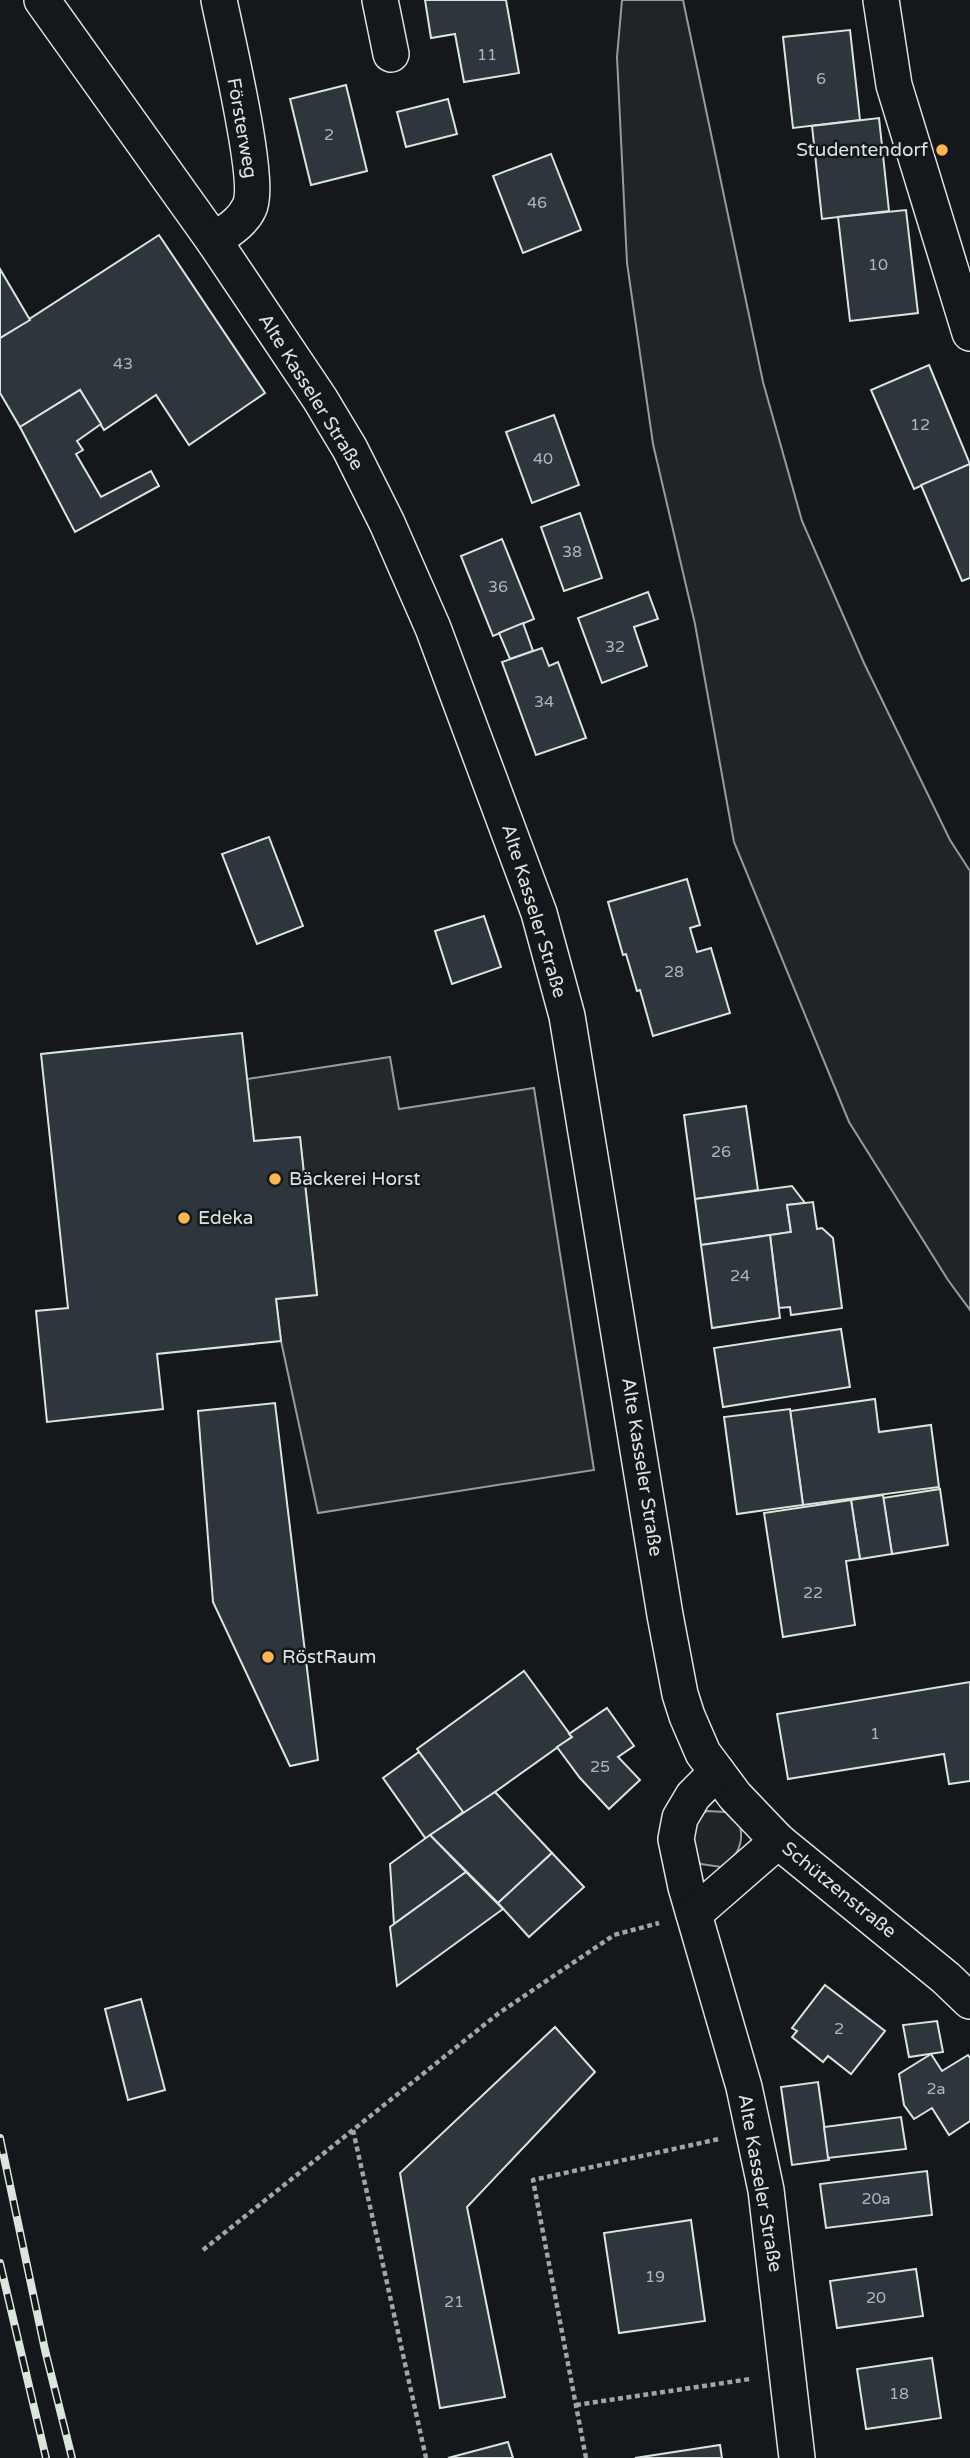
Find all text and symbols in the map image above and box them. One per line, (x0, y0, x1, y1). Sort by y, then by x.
house number: 11 (477, 45, 497, 65)
house number: 6 (816, 69, 826, 89)
street label: Försterweg (222, 76, 262, 180)
house number: 2 (324, 125, 334, 145)
place label: Studentendorf (796, 139, 929, 161)
marker: Studentendorf (934, 142, 950, 158)
house number: 46 (527, 193, 547, 213)
house number: 10 (868, 255, 888, 275)
street label: Alte Kasseler Straße (254, 310, 368, 474)
house number: 43 (113, 354, 133, 374)
house number: 12 (910, 415, 930, 435)
house number: 40 (533, 449, 553, 469)
house number: 38 (562, 542, 582, 562)
house number: 36 (488, 577, 508, 597)
house number: 32 (605, 637, 625, 657)
house number: 34 (534, 692, 554, 712)
street label: Alte Kasseler Straße (497, 821, 571, 1001)
house number: 28 (664, 962, 684, 982)
house number: 26 (711, 1142, 731, 1162)
place label: Bäckerei Horst (289, 1168, 421, 1190)
marker: Bäckerei Horst (267, 1171, 283, 1187)
place label: Edeka (198, 1207, 253, 1229)
marker: Edeka (176, 1210, 192, 1226)
house number: 24 (730, 1266, 750, 1286)
street label: Alte Kasseler Straße (617, 1376, 667, 1558)
house number: 22 (803, 1583, 823, 1603)
place label: RöstRaum (282, 1646, 377, 1668)
marker: RöstRaum (260, 1649, 276, 1665)
house number: 1 (870, 1724, 880, 1744)
house number: 25 (590, 1757, 610, 1777)
street label: Schützenstraße (777, 1837, 901, 1943)
house number: 2 (834, 2019, 844, 2039)
house number: 2a (926, 2079, 946, 2099)
street label: Alte Kasseler Straße (733, 2092, 787, 2274)
house number: 20a (861, 2189, 891, 2209)
house number: 19 (645, 2267, 665, 2287)
house number: 20 (866, 2288, 886, 2308)
house number: 21 (444, 2292, 464, 2312)
house number: 18 (889, 2384, 909, 2404)

